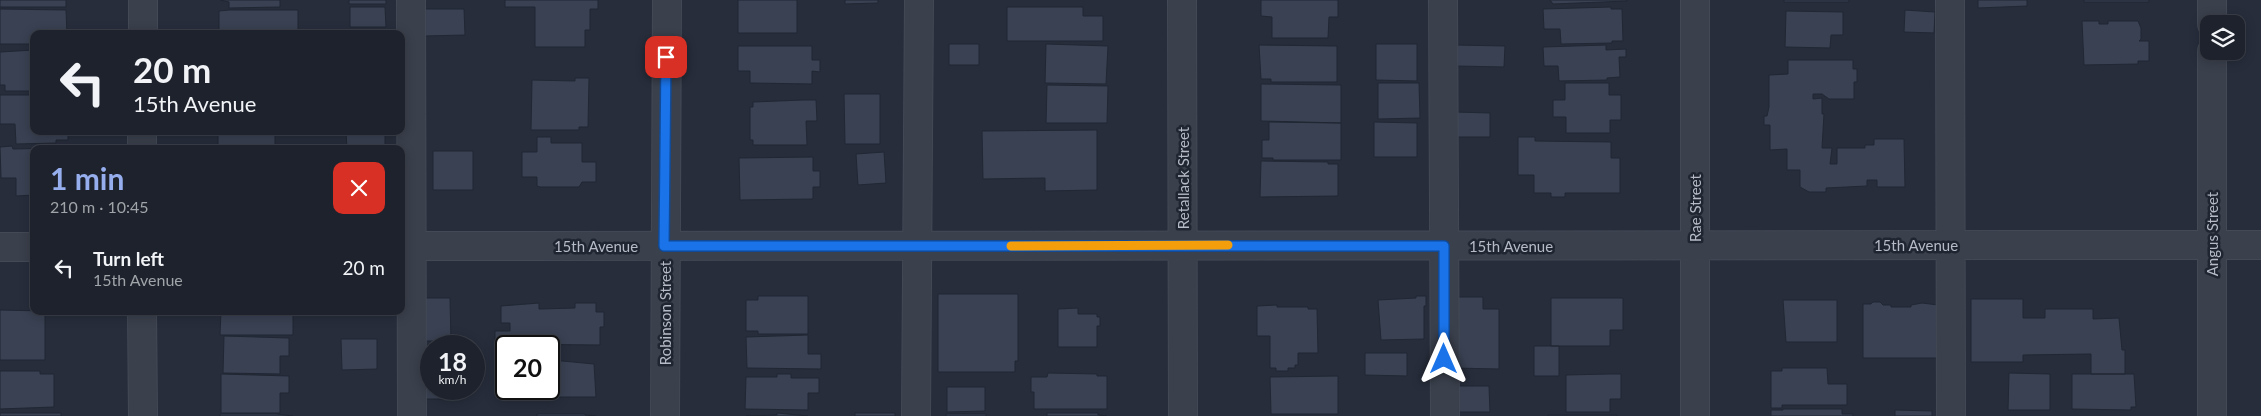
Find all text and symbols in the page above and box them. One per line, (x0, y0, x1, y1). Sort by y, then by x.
map controls (2200, 15, 2245, 60)
button: layers (2200, 15, 2245, 60)
pin (645, 36, 687, 78)
icon: arrive (652, 43, 680, 71)
text: 20 m (133, 48, 211, 90)
icon: left (50, 50, 115, 115)
text: 15th Avenue (133, 90, 256, 117)
street label: Retallack Street (1174, 126, 1192, 229)
text: 1 min (50, 160, 124, 196)
button: close (333, 162, 385, 214)
street label: Rae Street (1686, 173, 1704, 242)
street label: Angus Street (2203, 191, 2221, 276)
text: 210 m · 10:45 (50, 197, 149, 216)
street label: 15th Avenue (1874, 236, 1958, 254)
street label: 15th Avenue (554, 237, 638, 255)
street label: 15th Avenue (1469, 237, 1553, 255)
text: Turn left (93, 247, 164, 270)
icon: left (50, 254, 78, 282)
text: 20 m (342, 256, 385, 279)
street label: Robinson Street (656, 260, 674, 365)
text: 15th Avenue (93, 270, 183, 289)
position arrow (1417, 332, 1469, 384)
speed limit sign: 20 (495, 335, 560, 400)
text: 18 (438, 346, 467, 376)
text: km/h (438, 372, 467, 387)

